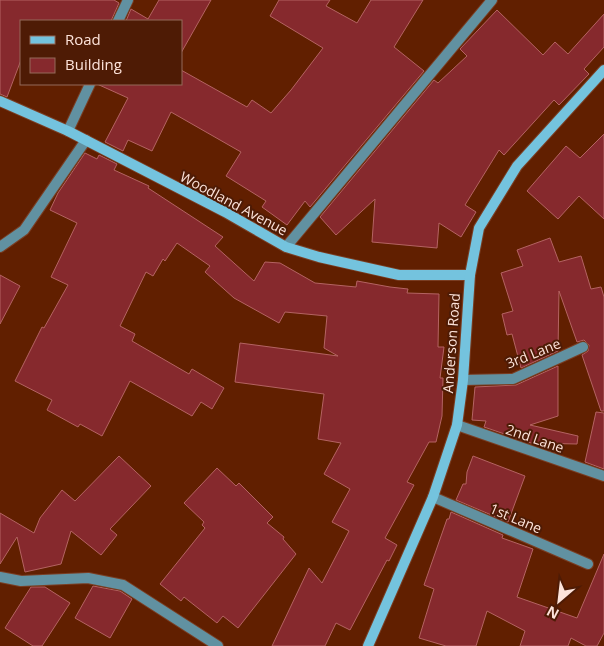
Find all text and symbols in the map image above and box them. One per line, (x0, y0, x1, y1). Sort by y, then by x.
legend (20, 20, 182, 85)
text: Road (65, 29, 101, 49)
text: Building (65, 54, 122, 74)
street label: Woodland Avenue (177, 167, 291, 239)
street label: Anderson Road (438, 292, 464, 394)
street label: 3rd Lane (503, 333, 563, 373)
street label: 2nd Lane (503, 419, 567, 457)
street label: 1st Lane (487, 499, 545, 538)
north arrow (534, 576, 584, 626)
text: N (543, 602, 562, 624)

